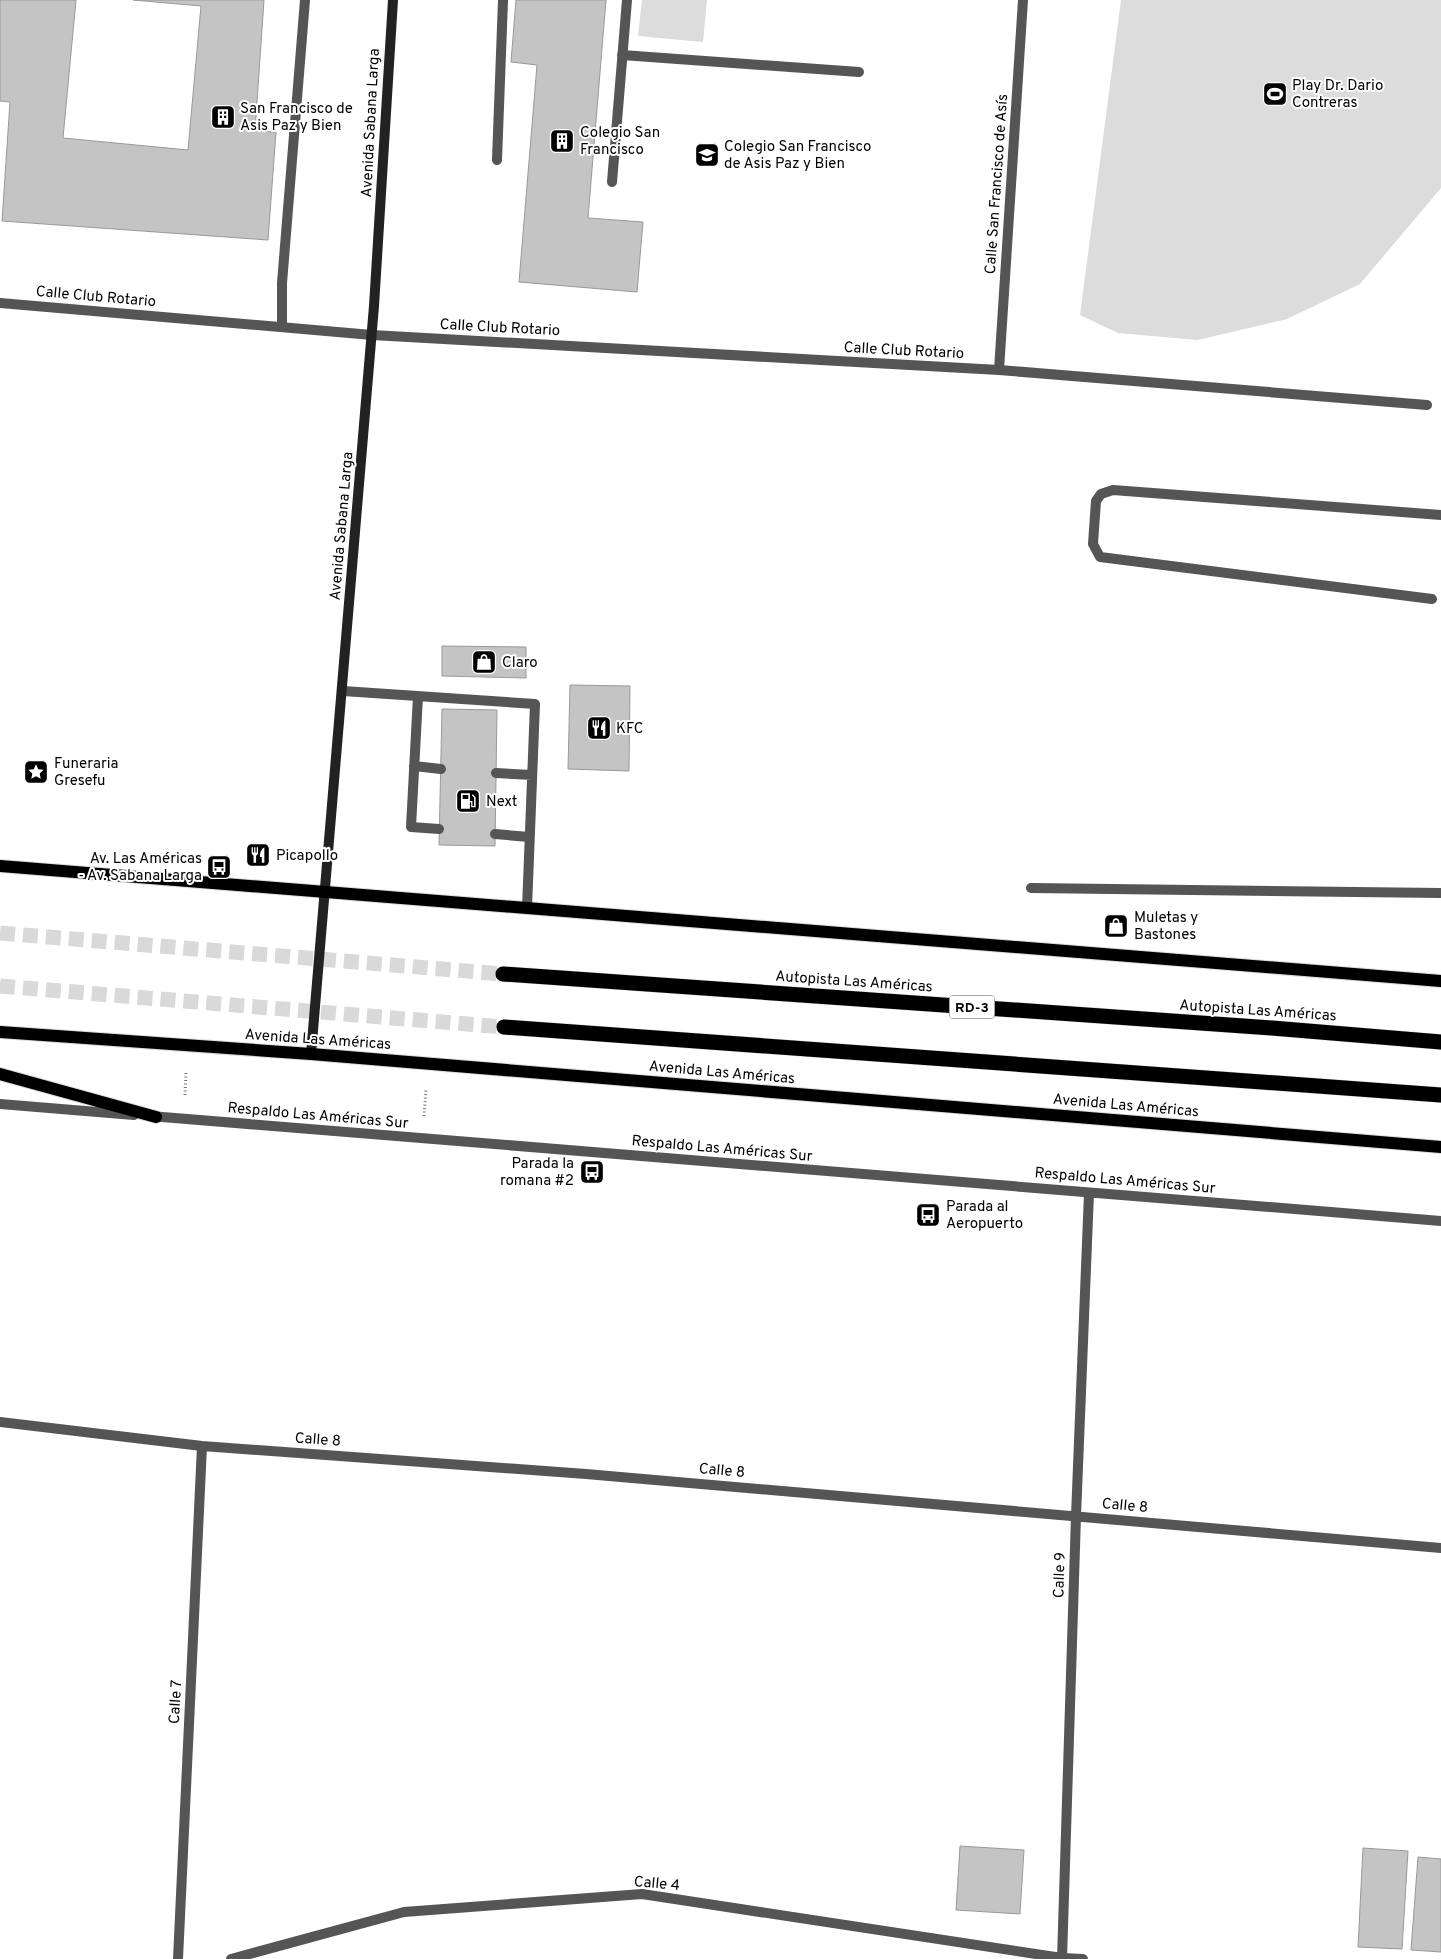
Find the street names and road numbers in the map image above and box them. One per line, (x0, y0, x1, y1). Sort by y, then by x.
street label: Avenida Sabana Larga (358, 48, 385, 198)
street label: Calle San Francisco de Asís (982, 93, 1013, 275)
street label: Calle Club Rotario (35, 283, 157, 312)
street label: Calle Club Rotario (439, 316, 561, 341)
street label: Calle Club Rotario (843, 339, 965, 364)
street label: Avenida Sabana Larga (327, 451, 358, 601)
street label: Autopista Las Américas (775, 968, 933, 997)
road number: RD-3 (950, 996, 994, 1019)
street label: Autopista Las Américas (1179, 997, 1337, 1026)
street label: Avenida Las Américas (244, 1026, 392, 1055)
street label: Avenida Las Américas (648, 1058, 796, 1089)
street label: Avenida Las Américas (1052, 1091, 1200, 1122)
street label: Respaldo Las Américas Sur (227, 1099, 409, 1134)
street label: Respaldo Las Américas Sur (631, 1132, 813, 1167)
street label: Respaldo Las Américas Sur (1034, 1164, 1216, 1199)
street label: Calle 8 (294, 1429, 342, 1452)
street label: Calle 8 (698, 1460, 746, 1483)
street label: Calle 8 (1101, 1495, 1149, 1518)
street label: Calle 9 (1050, 1552, 1071, 1598)
street label: Calle 7 (166, 1679, 187, 1725)
street label: Calle 4 (633, 1873, 681, 1896)

